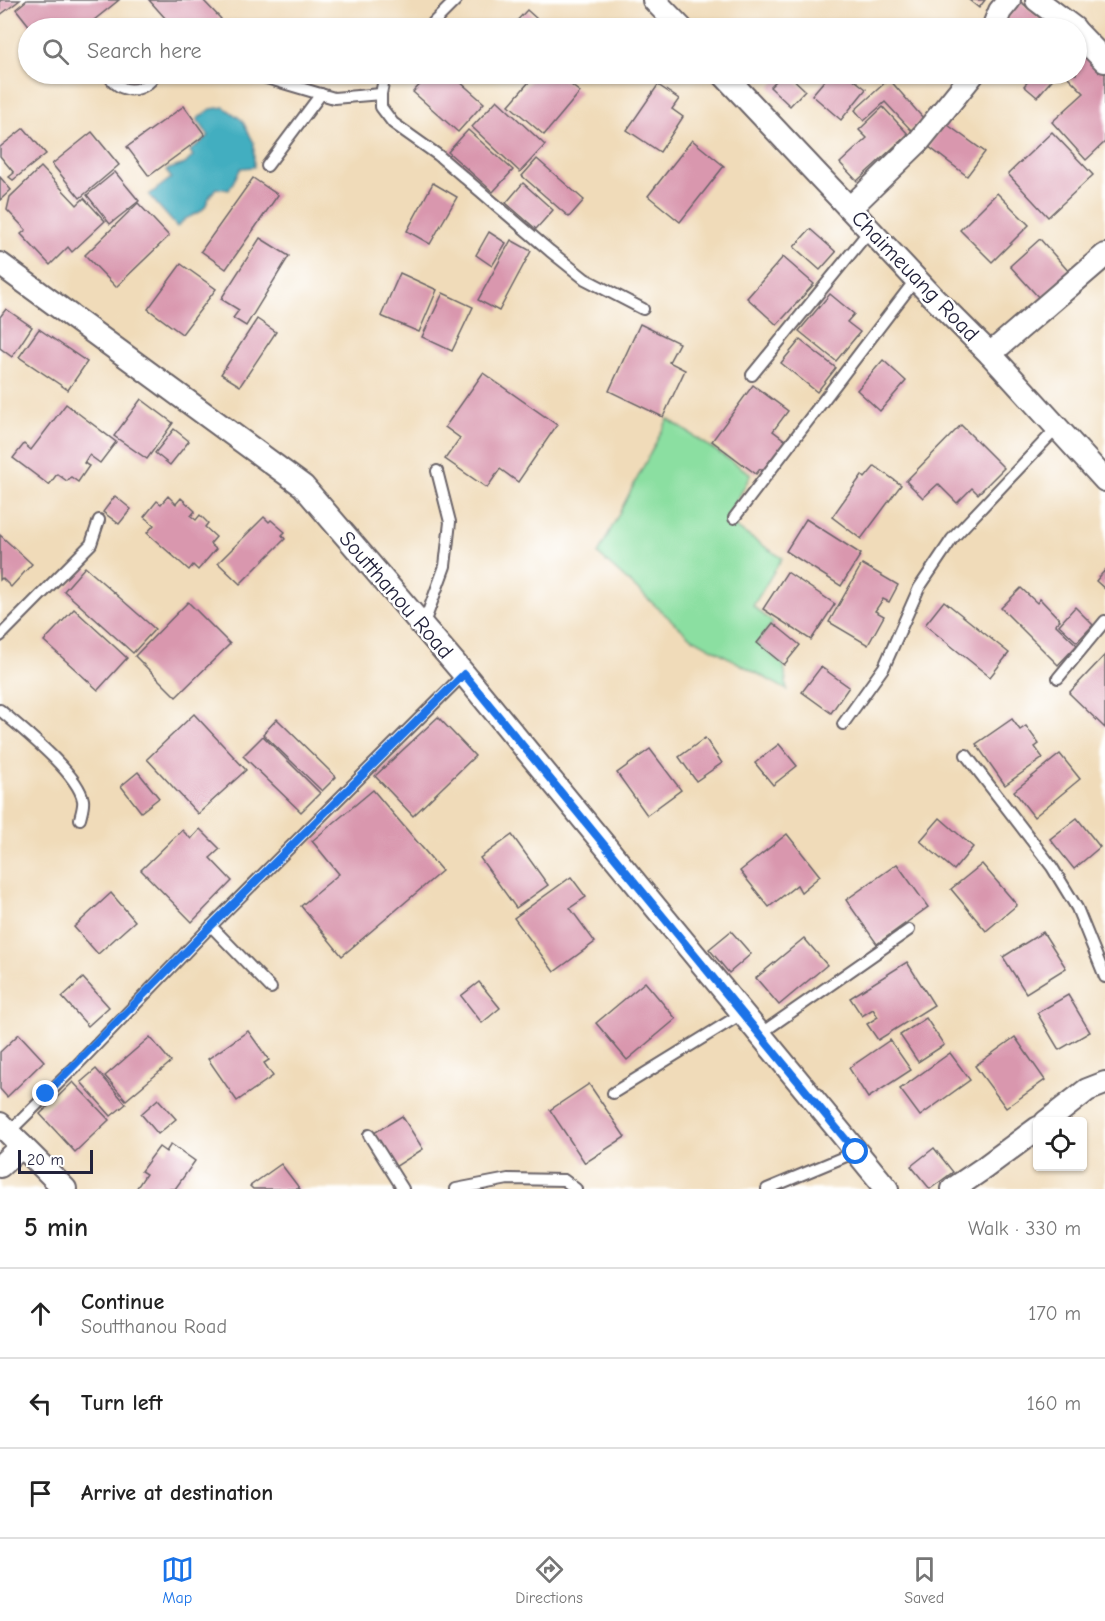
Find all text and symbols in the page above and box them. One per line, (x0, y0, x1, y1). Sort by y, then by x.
search box (18, 18, 1087, 84)
icon: search (39, 35, 72, 68)
text: Search here (87, 38, 202, 64)
street label: Chaimeuang Road (846, 205, 984, 347)
street label: Soutthanou Road (333, 526, 459, 664)
route end (32, 1080, 58, 1106)
map controls (1033, 1117, 1087, 1171)
button: locate (1033, 1117, 1087, 1171)
route start (842, 1138, 868, 1164)
scale bar (18, 1147, 93, 1174)
text: 20 m (27, 1151, 64, 1169)
text: 5 min (24, 1213, 88, 1243)
text: Walk · 330 m (968, 1217, 1081, 1240)
text: Continue (81, 1289, 164, 1315)
icon: ahead (24, 1297, 57, 1330)
text: 170 m (1028, 1302, 1081, 1325)
text: Soutthanou Road (81, 1315, 227, 1338)
icon: left (24, 1387, 57, 1420)
text: Turn left (81, 1390, 163, 1416)
text: 160 m (1027, 1392, 1081, 1415)
icon: arrive (24, 1477, 57, 1510)
text: Arrive at destination (81, 1480, 273, 1506)
tab: Map (161, 1553, 194, 1607)
tab: Directions (515, 1553, 583, 1607)
tab: Saved (904, 1553, 944, 1607)

